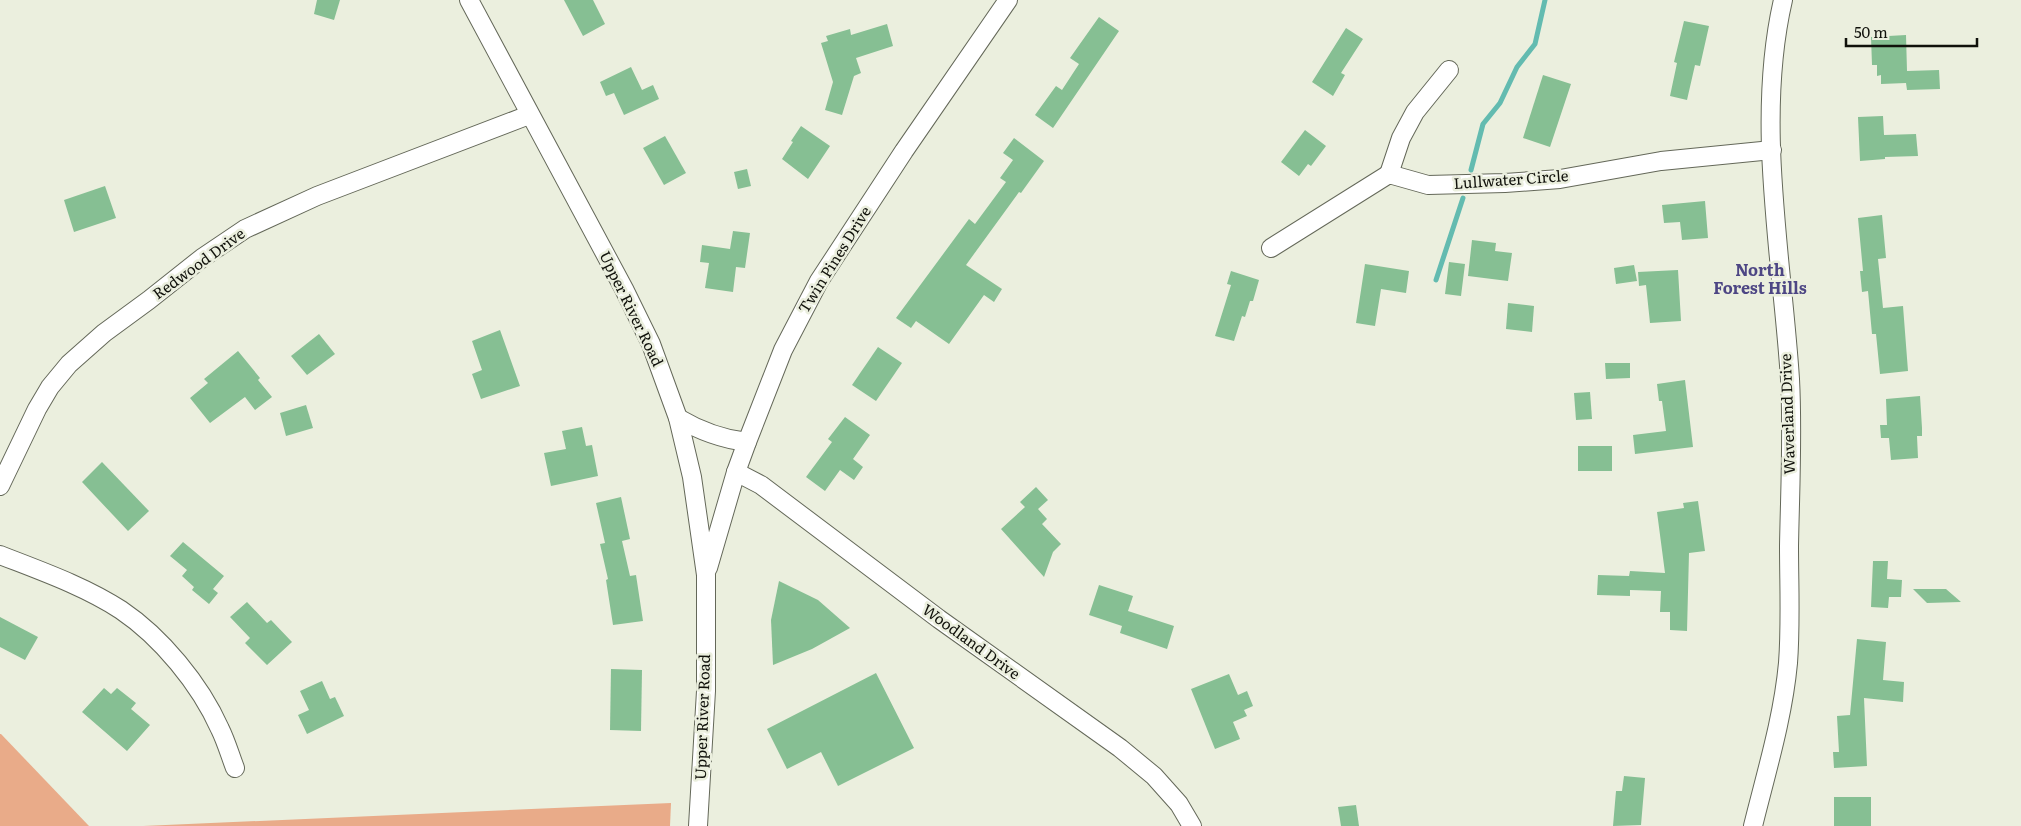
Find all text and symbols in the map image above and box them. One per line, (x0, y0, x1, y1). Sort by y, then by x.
scale bar (1846, 15, 1977, 47)
text: 50 m (1854, 20, 1888, 43)
street label: Lullwater Circle (1453, 163, 1569, 194)
street label: Twin Pines Drive (792, 201, 876, 317)
street label: Redwood Drive (147, 221, 249, 304)
street label: Upper River Road (594, 247, 670, 370)
district label: North Forest Hills (1713, 257, 1807, 299)
street label: Waverland Drive (1773, 353, 1800, 475)
street label: Woodland Drive (918, 597, 1026, 684)
street label: Upper River Road (688, 654, 715, 780)

